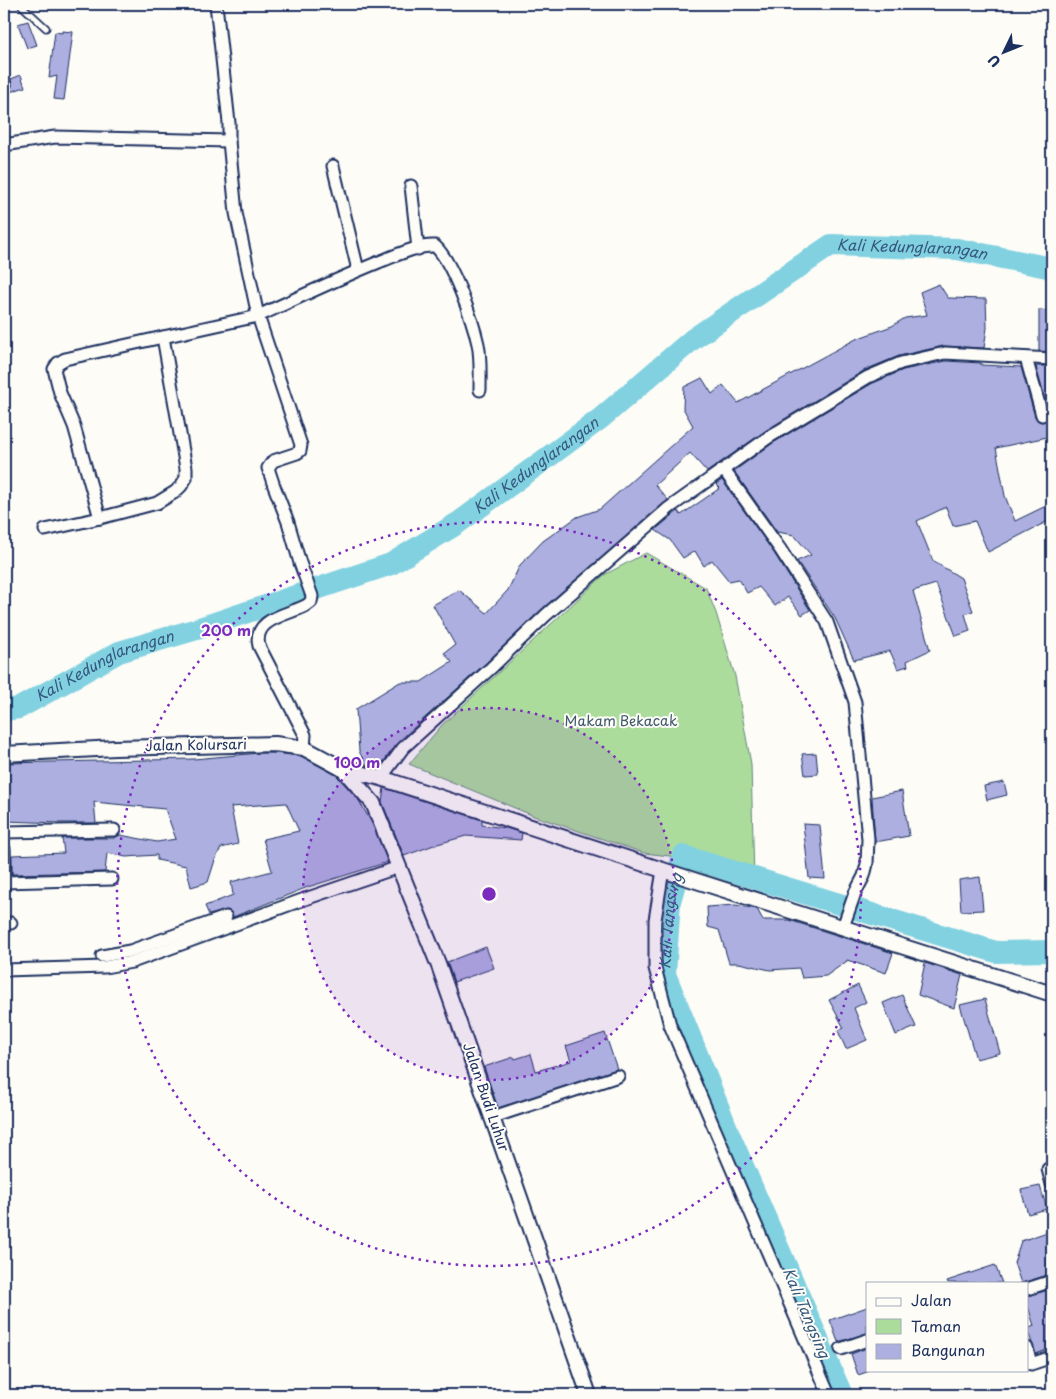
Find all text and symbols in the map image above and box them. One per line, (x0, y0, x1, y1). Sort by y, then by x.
north arrow (978, 28, 1028, 78)
text: U (983, 50, 1005, 72)
water label: Kali Kedunglarangan (836, 232, 990, 265)
water label: Kali Kedunglarangan (468, 410, 604, 518)
text: 200 m (201, 618, 251, 641)
water label: Kali Kedunglarangan (30, 623, 177, 707)
park label: Makam Bekacak (565, 710, 678, 731)
street label: Jalan Kolursari (145, 733, 247, 756)
text: 100 m (334, 750, 380, 773)
water label: Kali Tangsing (652, 869, 688, 970)
centre of rings (480, 885, 498, 903)
street label: Jalan Budi Luhur (458, 1039, 515, 1155)
water label: Kali Tangsing (778, 1264, 837, 1363)
legend (866, 1282, 1028, 1372)
text: Jalan (911, 1288, 952, 1311)
text: Taman (911, 1314, 961, 1337)
text: Bangunan (911, 1338, 985, 1361)

